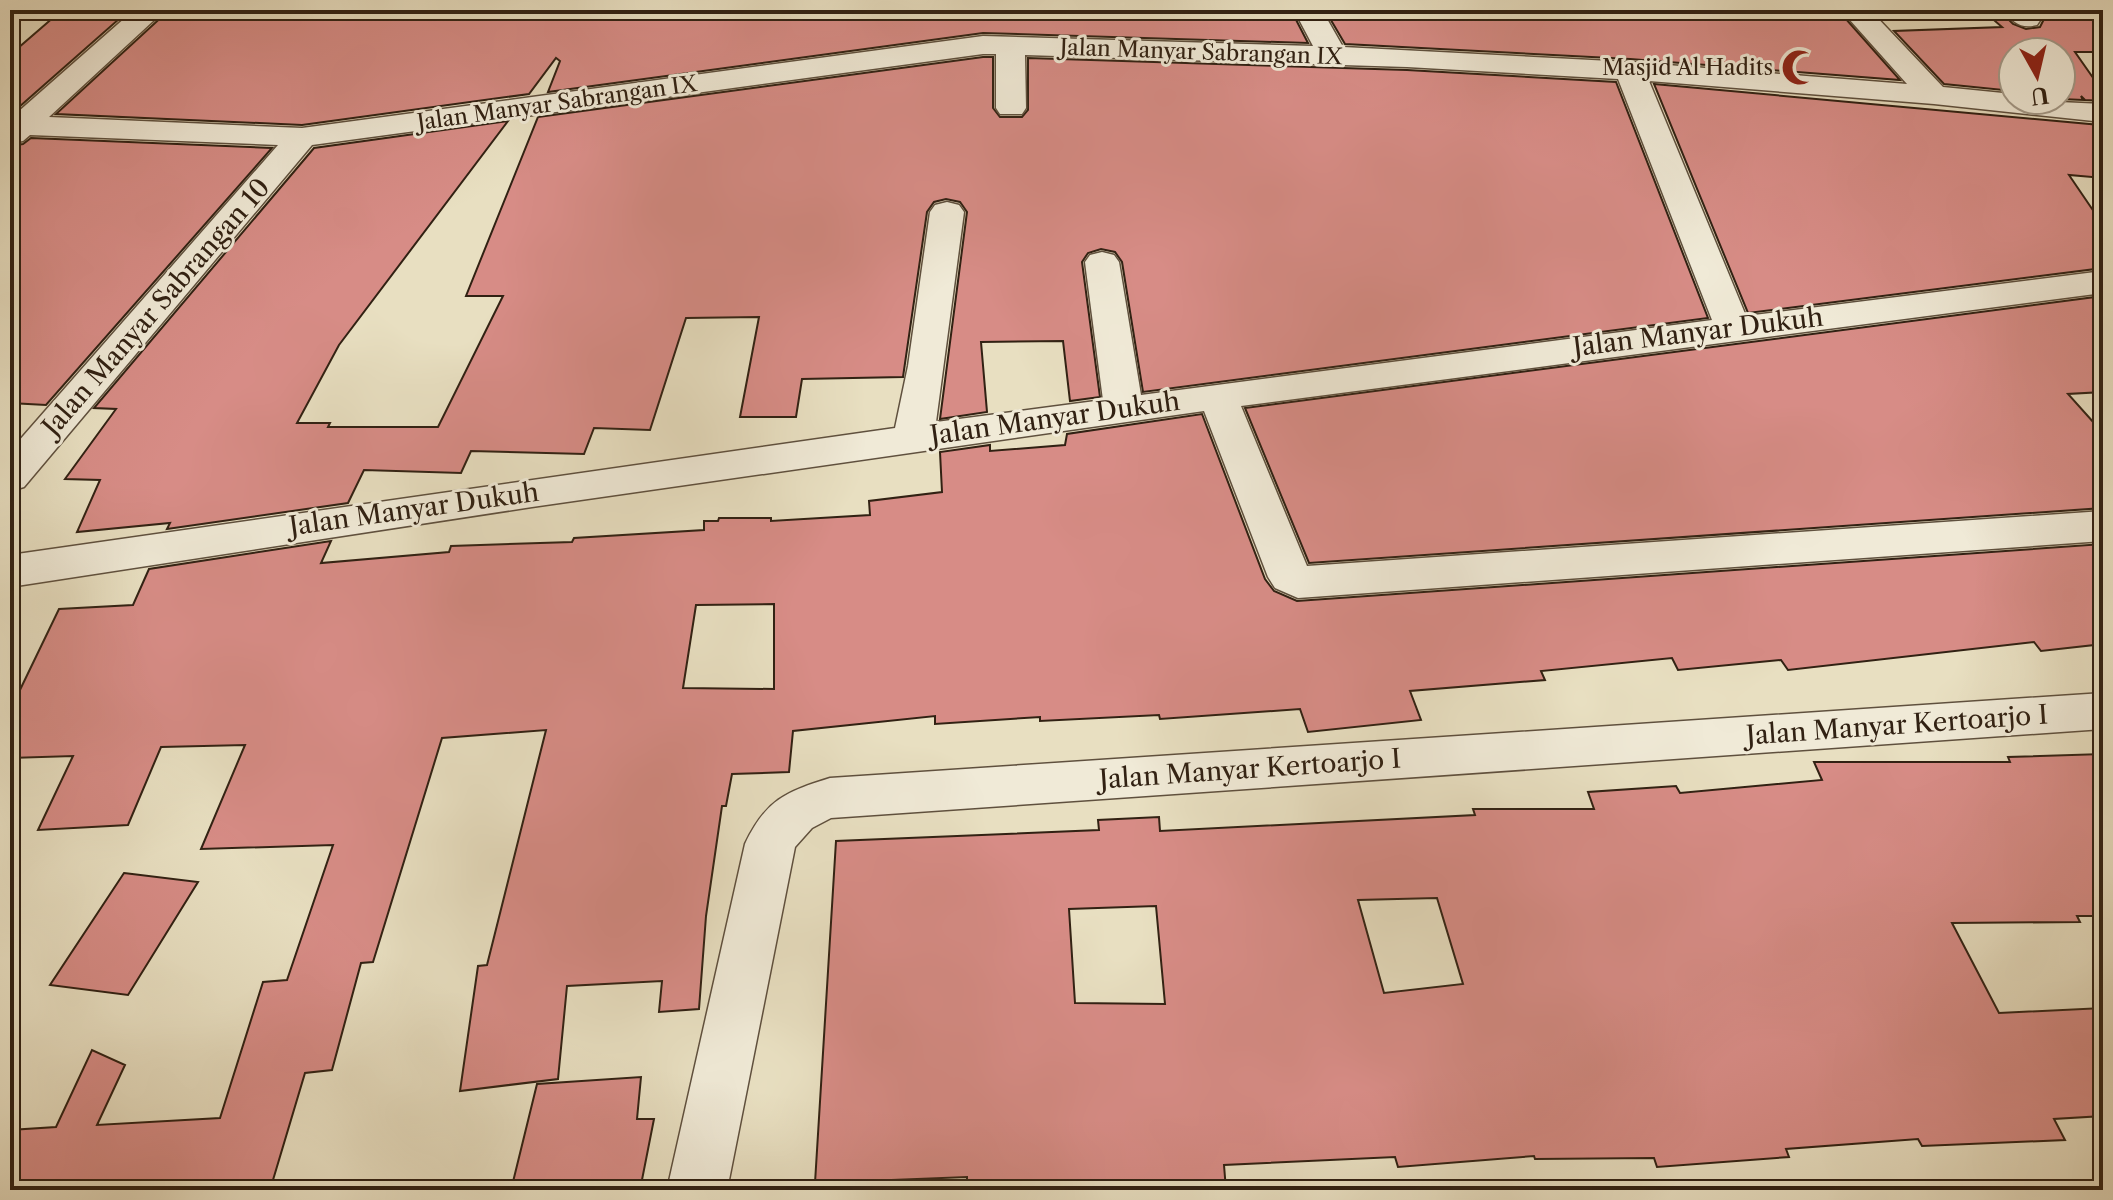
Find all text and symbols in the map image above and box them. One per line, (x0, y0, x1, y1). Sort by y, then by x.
street label: Jalan Manyar Sabrangan IX (1056, 33, 1343, 70)
north arrow (1997, 36, 2077, 116)
mosque icon: Masjid Al Hadits (1780, 48, 1818, 86)
place label: Masjid Al Hadits (1602, 54, 1773, 81)
street label: Jalan Manyar Sabrangan IX (412, 70, 699, 136)
text: U (2029, 81, 2050, 110)
street label: Jalan Manyar Sabrangan 10 (33, 172, 277, 445)
street label: Jalan Manyar Dukuh (1567, 301, 1825, 364)
street label: Jalan Manyar Dukuh (924, 385, 1182, 452)
street label: Jalan Manyar Dukuh (283, 476, 541, 543)
street label: Jalan Manyar Kertoarjo I (1741, 698, 2049, 752)
street label: Jalan Manyar Kertoarjo I (1094, 742, 1402, 796)

